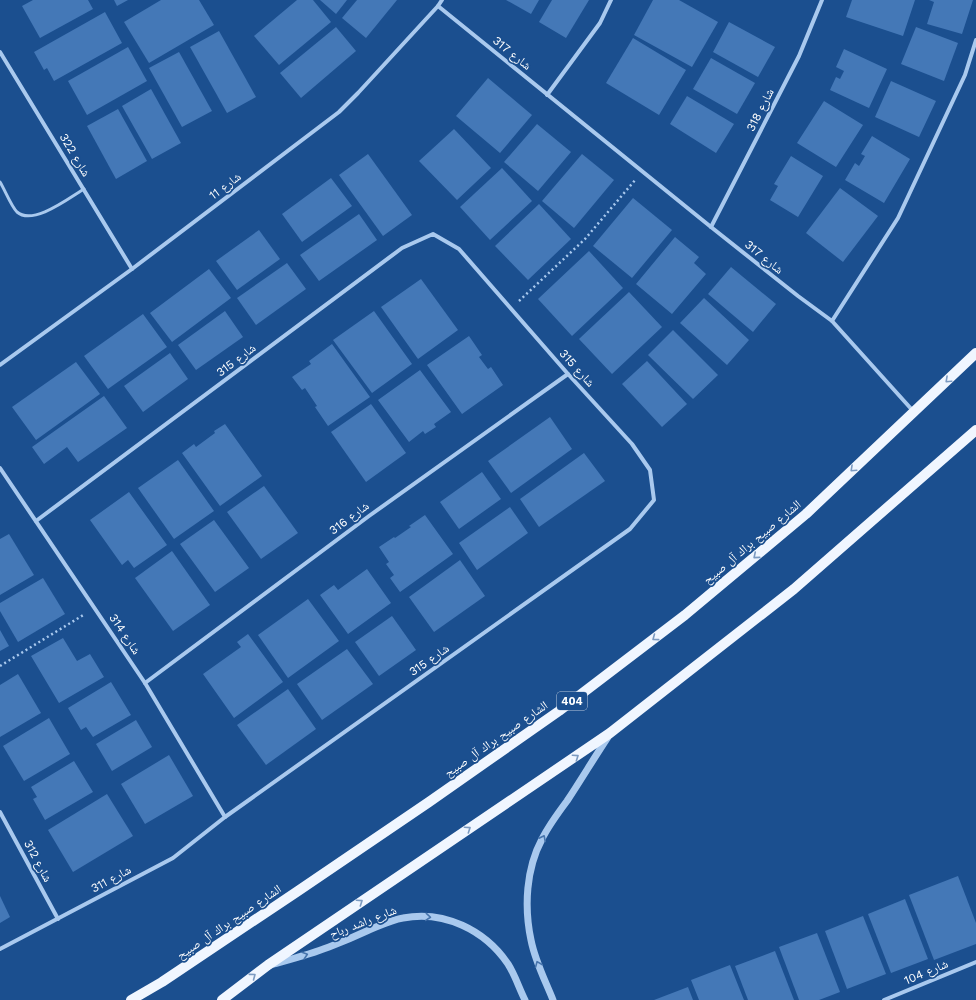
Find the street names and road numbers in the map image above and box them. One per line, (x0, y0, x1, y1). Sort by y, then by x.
street label: شارع 317 (489, 33, 534, 74)
street label: شارع 318 (743, 86, 778, 134)
street label: شارع 322 (56, 131, 93, 180)
street label: شارع 11 (206, 169, 244, 203)
street label: شارع 317 (741, 237, 786, 278)
street label: شارع 315 (214, 341, 259, 380)
street label: شارع 315 (556, 346, 598, 390)
street label: الشارع صبيح براك آل صبيح (700, 497, 804, 588)
street label: شارع 316 (326, 499, 372, 538)
street label: شارع 314 (106, 611, 144, 658)
street label: شارع 315 (406, 641, 452, 680)
road number: 404 (557, 692, 587, 710)
street label: الشارع صبيح براك آل صبيح (442, 698, 551, 781)
street label: شارع 312 (20, 838, 55, 885)
street label: شارع 311 (89, 863, 134, 896)
street label: الشارع صبيح براك آل صبيح (174, 882, 285, 963)
street label: شارع راشد رباح (328, 903, 399, 942)
street label: شارع 104 (902, 956, 951, 988)

